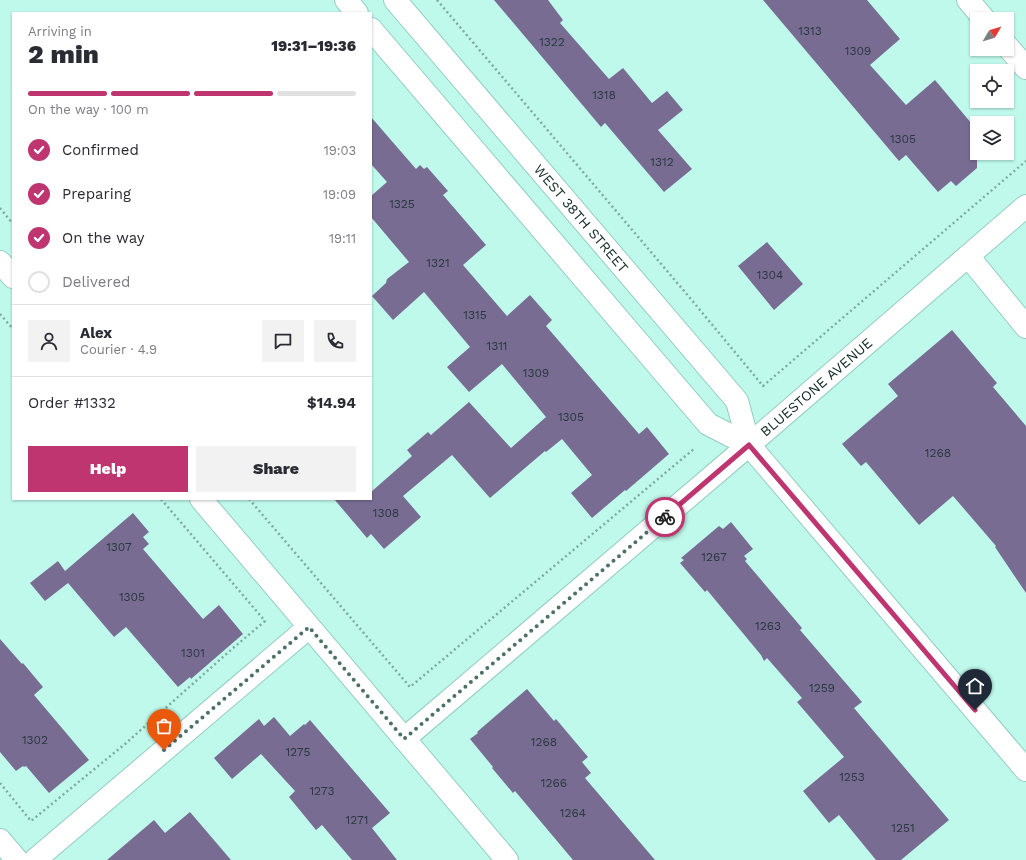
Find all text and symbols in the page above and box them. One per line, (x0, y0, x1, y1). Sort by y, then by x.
north arrow (970, 12, 1014, 56)
map controls (970, 12, 1014, 160)
text: Arriving in (28, 24, 92, 39)
house number: 1313 (798, 24, 822, 38)
house number: 1322 (539, 35, 565, 49)
text: 19:31–19:36 (271, 37, 356, 55)
text: 2 min (28, 39, 99, 69)
house number: 1309 (845, 44, 871, 58)
button: locate (970, 64, 1014, 108)
house number: 1318 (592, 88, 616, 102)
text: On the way · 100 m (28, 102, 149, 117)
button: layers (970, 116, 1014, 160)
house number: 1305 (890, 132, 916, 146)
icon: check (28, 139, 50, 161)
text: Confirmed (62, 141, 139, 159)
text: 19:03 (324, 143, 356, 158)
house number: 1312 (650, 155, 674, 169)
street label: WEST 38TH STREET (531, 161, 632, 276)
icon: check (28, 183, 50, 205)
text: Preparing (62, 185, 131, 203)
text: 19:09 (323, 187, 356, 202)
house number: 1325 (389, 197, 415, 211)
icon: check (28, 227, 50, 249)
text: On the way (62, 229, 144, 247)
text: 19:11 (329, 231, 356, 246)
house number: 1321 (426, 256, 450, 270)
house number: 1304 (757, 268, 783, 282)
text: Delivered (62, 273, 130, 291)
house number: 1315 (463, 308, 487, 322)
button: person (28, 320, 70, 362)
button: chat (262, 320, 304, 362)
button: phone (314, 320, 356, 362)
text: Alex (80, 324, 112, 342)
street label: BLUESTONE AVENUE (757, 334, 875, 440)
house number: 1311 (486, 339, 508, 353)
text: Courier · 4.9 (80, 342, 157, 357)
house number: 1309 (523, 366, 549, 380)
text: Order #1332 (28, 394, 116, 412)
text: $14.94 (307, 394, 356, 412)
house number: 1305 (558, 410, 584, 424)
button: Help (28, 446, 188, 492)
button: Share (196, 446, 356, 492)
house number: 1268 (925, 446, 951, 460)
courier (645, 497, 685, 537)
house number: 1308 (373, 506, 399, 520)
icon: bike (654, 506, 676, 528)
house number: 1307 (106, 540, 132, 554)
house number: 1267 (701, 550, 727, 564)
house number: 1305 (119, 590, 145, 604)
house number: 1263 (755, 619, 781, 633)
house number: 1301 (181, 646, 205, 660)
pin (958, 669, 992, 710)
icon: home (964, 675, 986, 697)
house number: 1259 (809, 681, 835, 695)
pin (147, 709, 181, 750)
icon: bag (153, 715, 175, 737)
house number: 1302 (22, 733, 48, 747)
house number: 1268 (531, 735, 557, 749)
house number: 1275 (285, 745, 311, 759)
house number: 1253 (839, 770, 865, 784)
house number: 1266 (541, 776, 567, 790)
house number: 1273 (309, 784, 335, 798)
house number: 1264 (560, 806, 586, 820)
house number: 1271 (346, 813, 368, 827)
house number: 1251 (891, 821, 915, 835)

